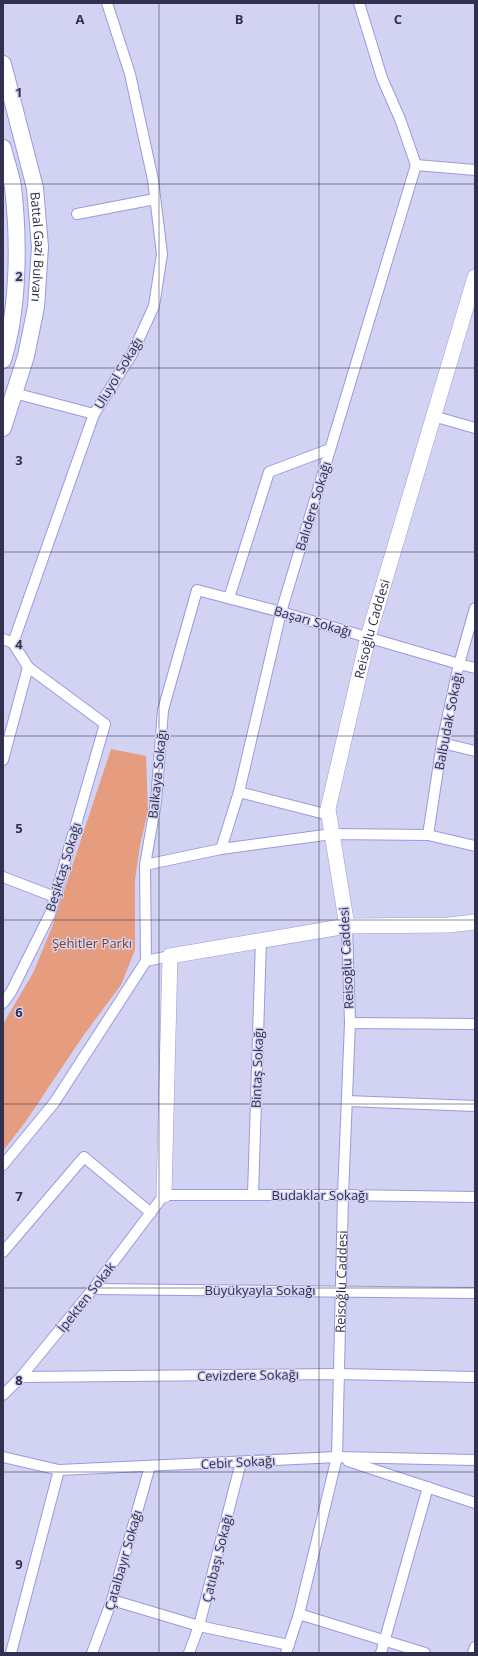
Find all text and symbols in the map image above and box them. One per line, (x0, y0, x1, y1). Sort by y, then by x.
text: A (76, 10, 85, 28)
text: B (235, 10, 244, 28)
text: C (394, 10, 402, 28)
text: 1 (15, 83, 23, 101)
street label: Battal Gazi Bulvarı (26, 191, 49, 302)
text: 2 (15, 267, 23, 285)
street label: Uluyol Sokağı (89, 334, 147, 412)
text: 3 (15, 451, 23, 469)
street label: Balıdere Sokağı (291, 459, 335, 553)
street label: Reisoğlu Caddesi (350, 577, 394, 680)
street label: Başarı Sokağı (272, 601, 354, 641)
text: 4 (15, 635, 23, 653)
street label: Balbudak Sokağı (430, 670, 466, 772)
street label: Balkaya Sokağı (143, 729, 171, 819)
text: 5 (15, 819, 23, 837)
street label: Beşiktaş Sokağı (41, 820, 85, 914)
street label: Reisoğlu Caddesi (334, 906, 358, 1010)
park label: Şehitler Parkı (52, 934, 132, 952)
text: 6 (15, 1003, 23, 1021)
street label: Bintaş Sokağı (247, 1027, 267, 1109)
street label: Budaklar Sokağı (272, 1186, 368, 1204)
text: 7 (15, 1187, 23, 1205)
street label: Reisoğlu Caddesi (331, 1230, 351, 1333)
street label: İpekten Sokak (53, 1258, 119, 1336)
street label: Büyükyayla Sokağı (204, 1281, 316, 1299)
street label: Cevizdere Sokağı (197, 1365, 299, 1385)
text: 8 (15, 1371, 23, 1389)
street label: Cebir Sokağı (200, 1451, 276, 1473)
street label: Çatalbayır Sokağı (100, 1508, 146, 1612)
street label: Çatıbaşı Sokağı (197, 1512, 237, 1604)
text: 9 (15, 1555, 23, 1573)

